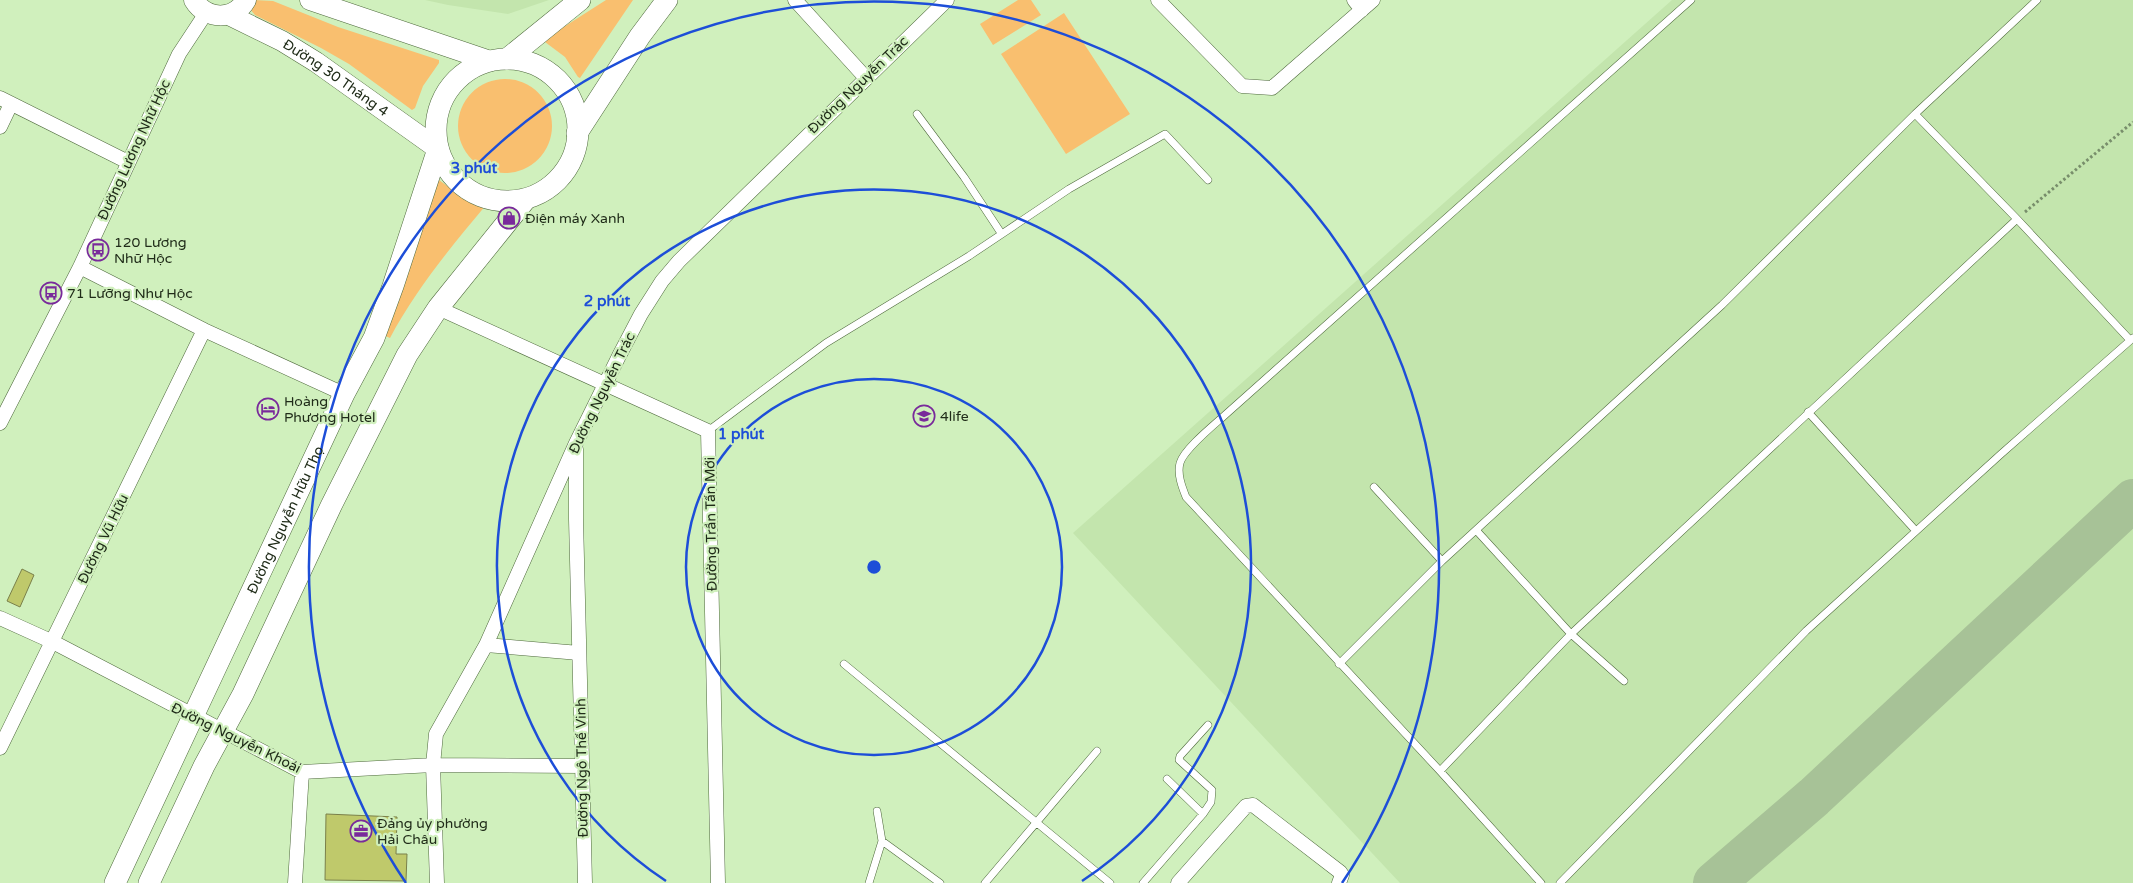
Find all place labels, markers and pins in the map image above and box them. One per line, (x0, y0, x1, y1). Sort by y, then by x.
shop icon: Điện máy Xanh (497, 206, 521, 230)
place label: Điện máy Xanh (525, 210, 625, 227)
place label: 120 Lương Nhữ Hộc (114, 234, 187, 267)
bus stop icon: 120 Lương Nhữ Hộc (86, 238, 110, 262)
bus stop icon: 71 Lưỡng Như Hộc (39, 281, 63, 305)
place label: 71 Lưỡng Như Hộc (67, 285, 193, 302)
place label: Hoàng Phương Hotel (284, 393, 375, 426)
hotel icon: Hoàng Phương Hotel (256, 397, 280, 421)
school or university icon: 4life (912, 404, 936, 428)
place label: 4life (940, 408, 969, 425)
centre of rings (865, 558, 883, 576)
place label: Đảng ủy phường Hải Châu (377, 815, 488, 848)
office icon: Đảng ủy phường Hải Châu (349, 819, 373, 843)

